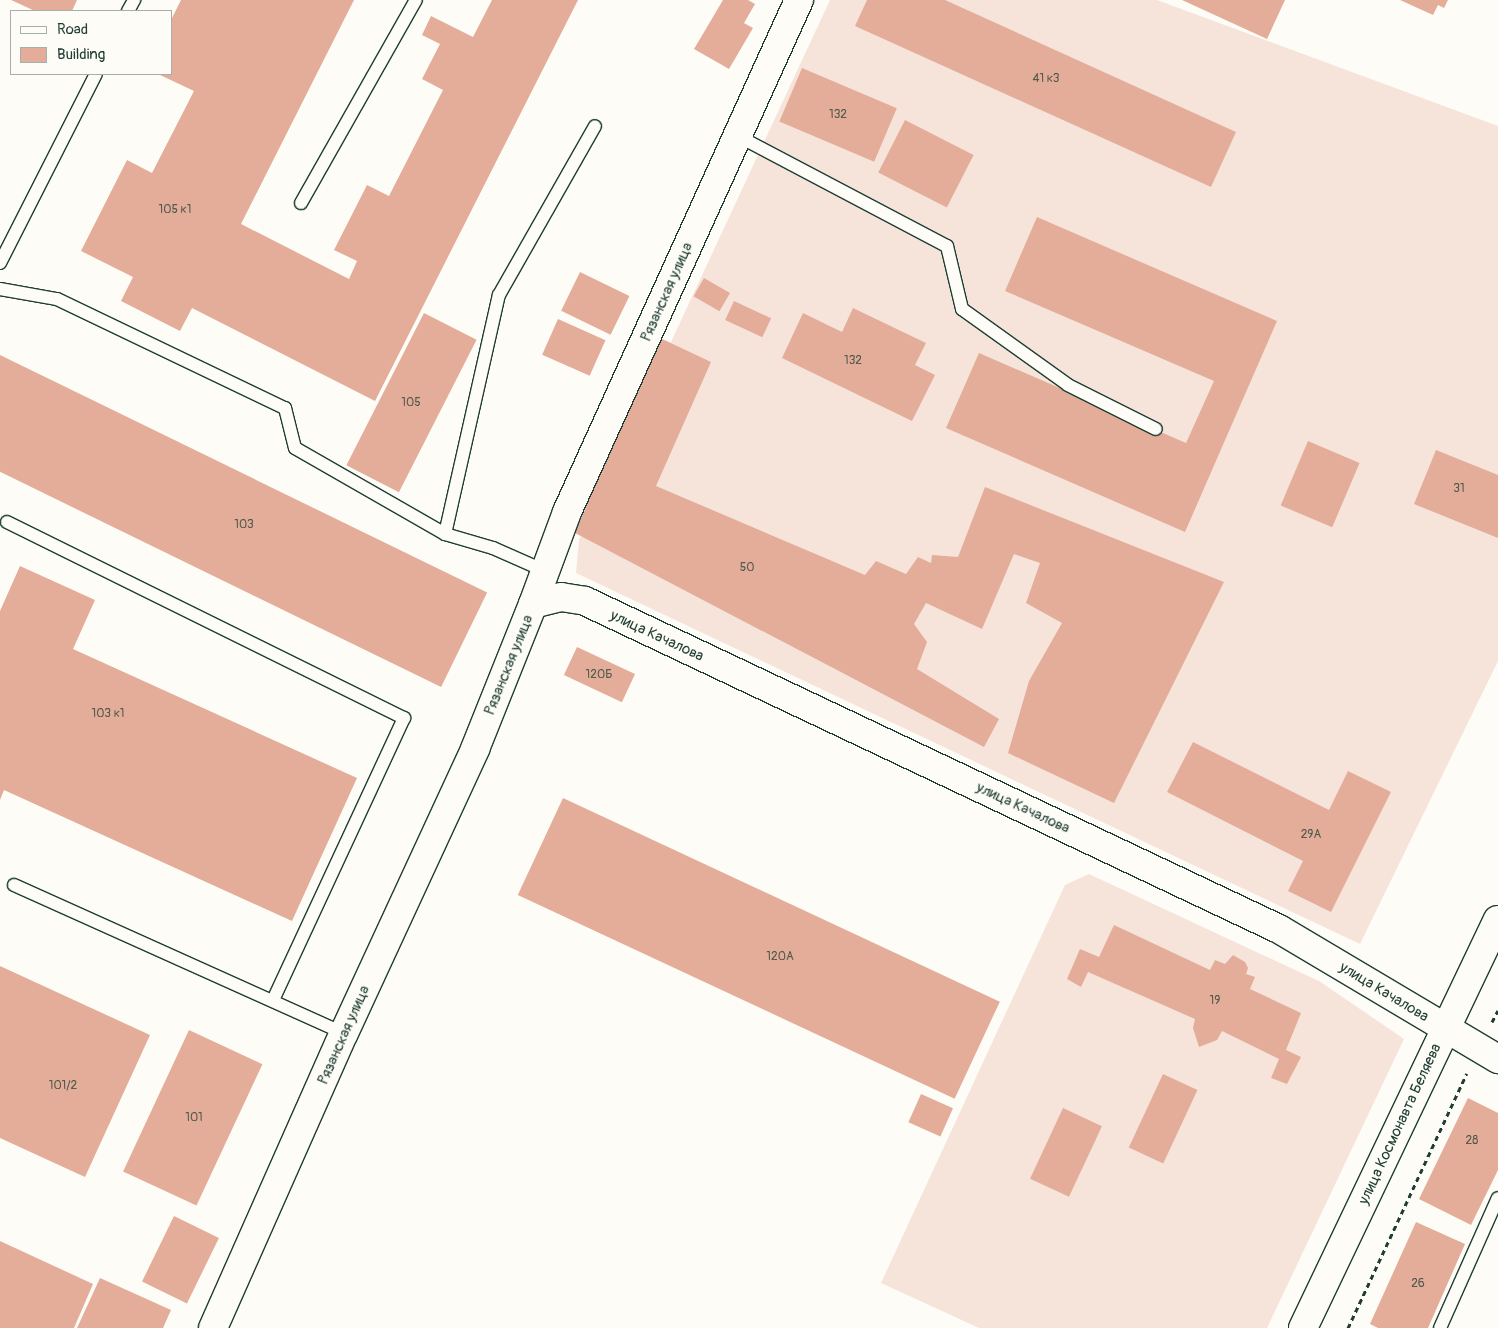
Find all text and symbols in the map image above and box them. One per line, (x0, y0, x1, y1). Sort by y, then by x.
legend (10, 10, 172, 75)
text: Road (57, 20, 88, 39)
text: Building (57, 45, 105, 64)
house number: 41 к3 (1032, 72, 1060, 86)
house number: 132 (829, 108, 847, 122)
house number: 105 к1 (159, 203, 191, 217)
street label: Рязанская улица (637, 240, 697, 344)
house number: 132 (844, 354, 862, 368)
house number: 105 (401, 396, 421, 410)
house number: 31 (1453, 482, 1465, 496)
house number: 103 (234, 518, 254, 532)
house number: 50 (740, 561, 754, 575)
street label: улица Качалова (607, 606, 707, 666)
street label: Рязанская улица (481, 612, 537, 718)
house number: 120Б (586, 668, 612, 682)
house number: 103 к1 (91, 707, 125, 721)
street label: улица Качалова (973, 778, 1073, 838)
house number: 29А (1301, 828, 1321, 842)
house number: 120А (766, 950, 794, 964)
street label: улица Качалова (1336, 958, 1432, 1026)
street label: Рязанская улица (314, 983, 374, 1087)
house number: 19 (1210, 994, 1220, 1008)
street label: улица Космонавта Беляева (1355, 1041, 1445, 1207)
house number: 101/2 (49, 1079, 77, 1093)
house number: 101 (185, 1111, 203, 1125)
house number: 28 (1466, 1134, 1478, 1148)
house number: 26 (1411, 1277, 1425, 1291)

